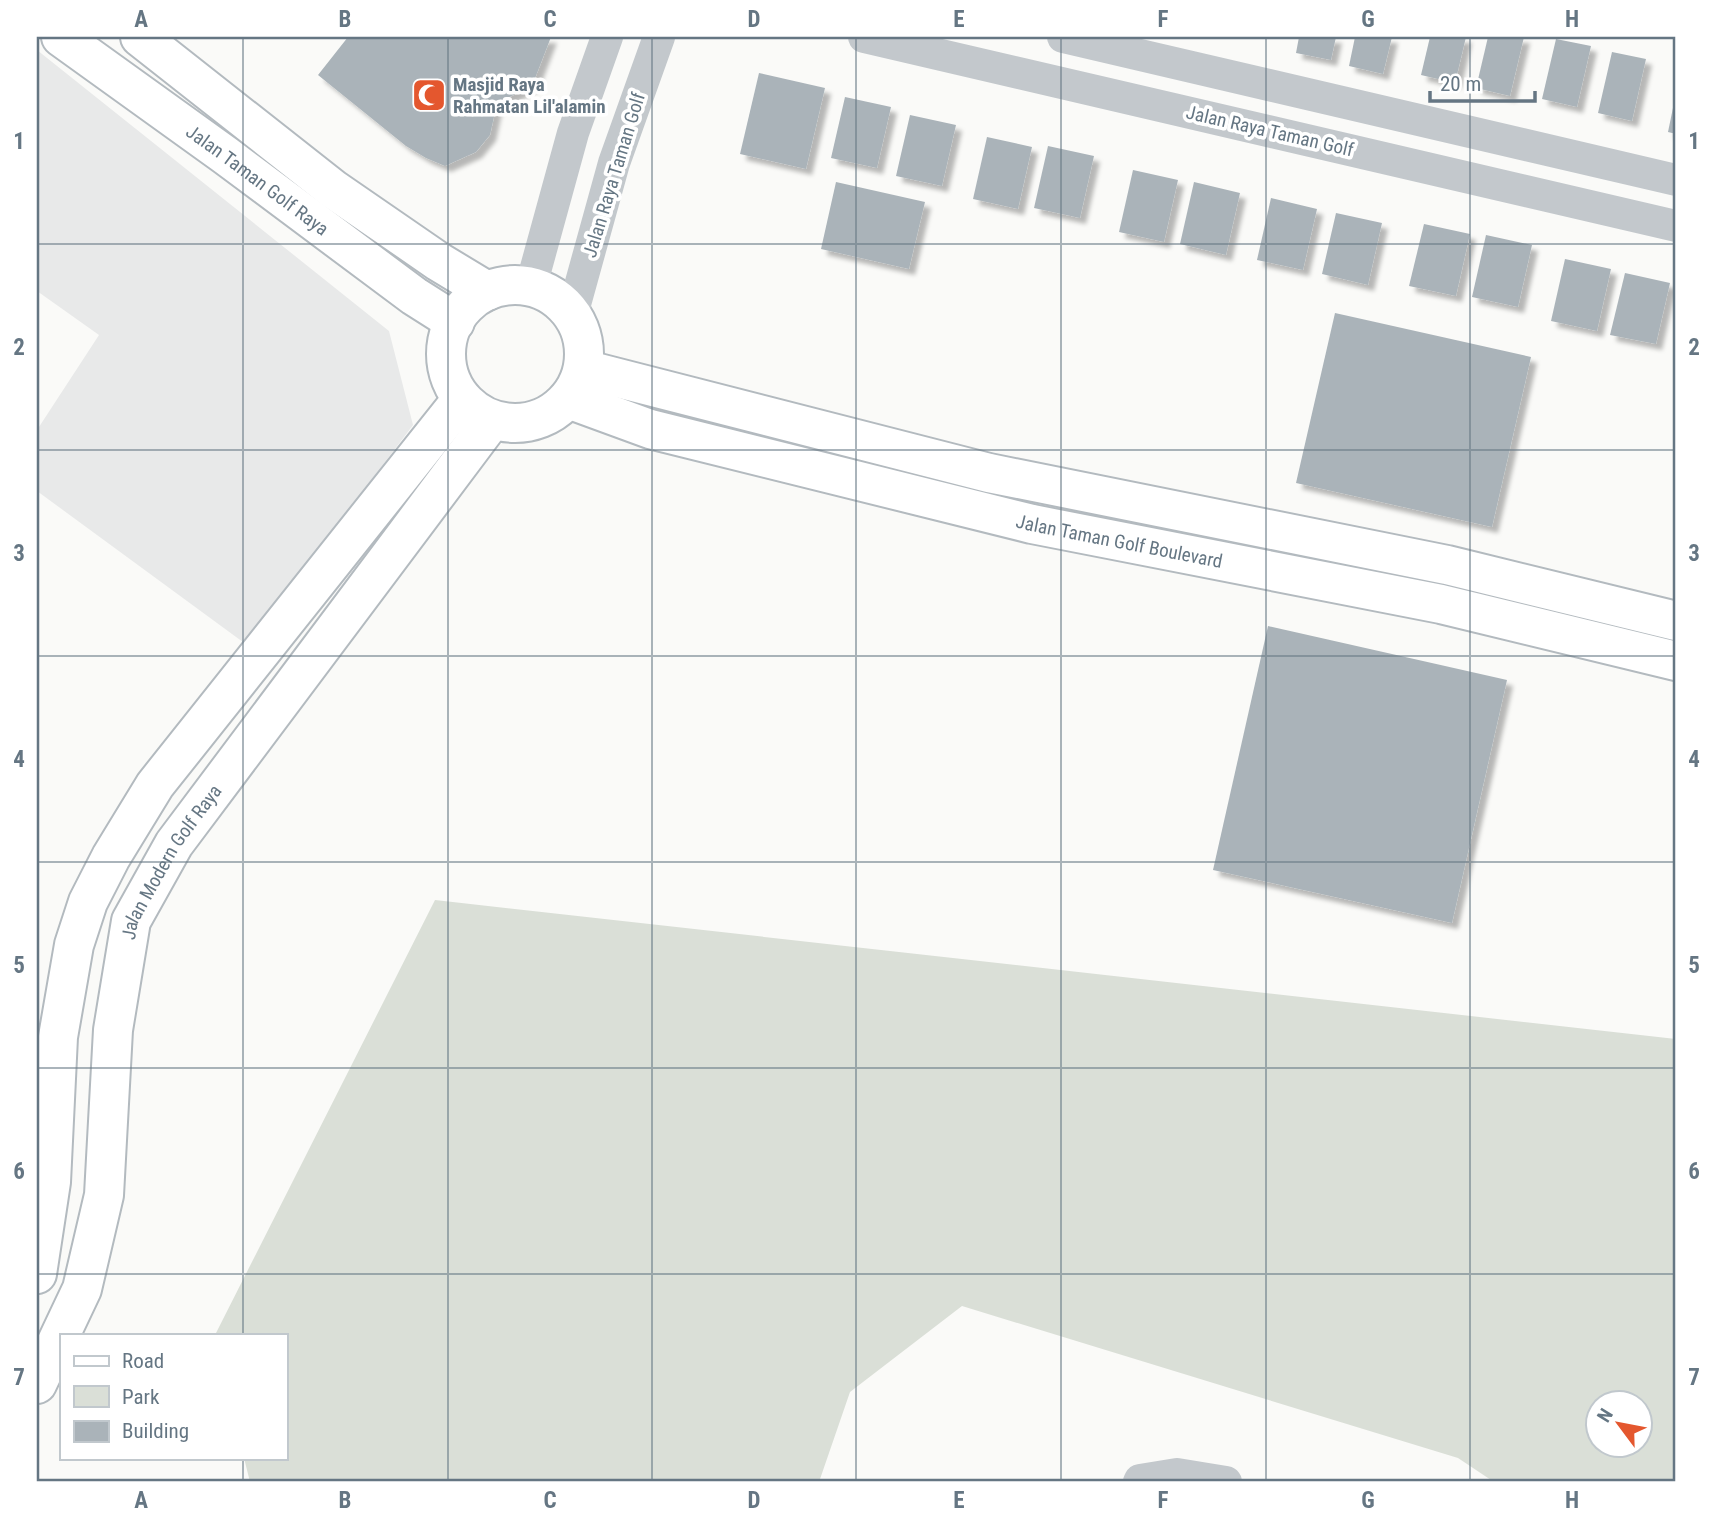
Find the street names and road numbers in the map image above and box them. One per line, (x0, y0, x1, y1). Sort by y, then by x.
street label: Jalan Raya Taman Golf (578, 90, 650, 260)
street label: Jalan Raya Taman Golf (1184, 101, 1356, 161)
street label: Jalan Taman Golf Raya (182, 120, 333, 240)
street label: Jalan Taman Golf Boulevard (1014, 509, 1225, 573)
street label: Jalan Modern Golf Raya (117, 780, 226, 941)

